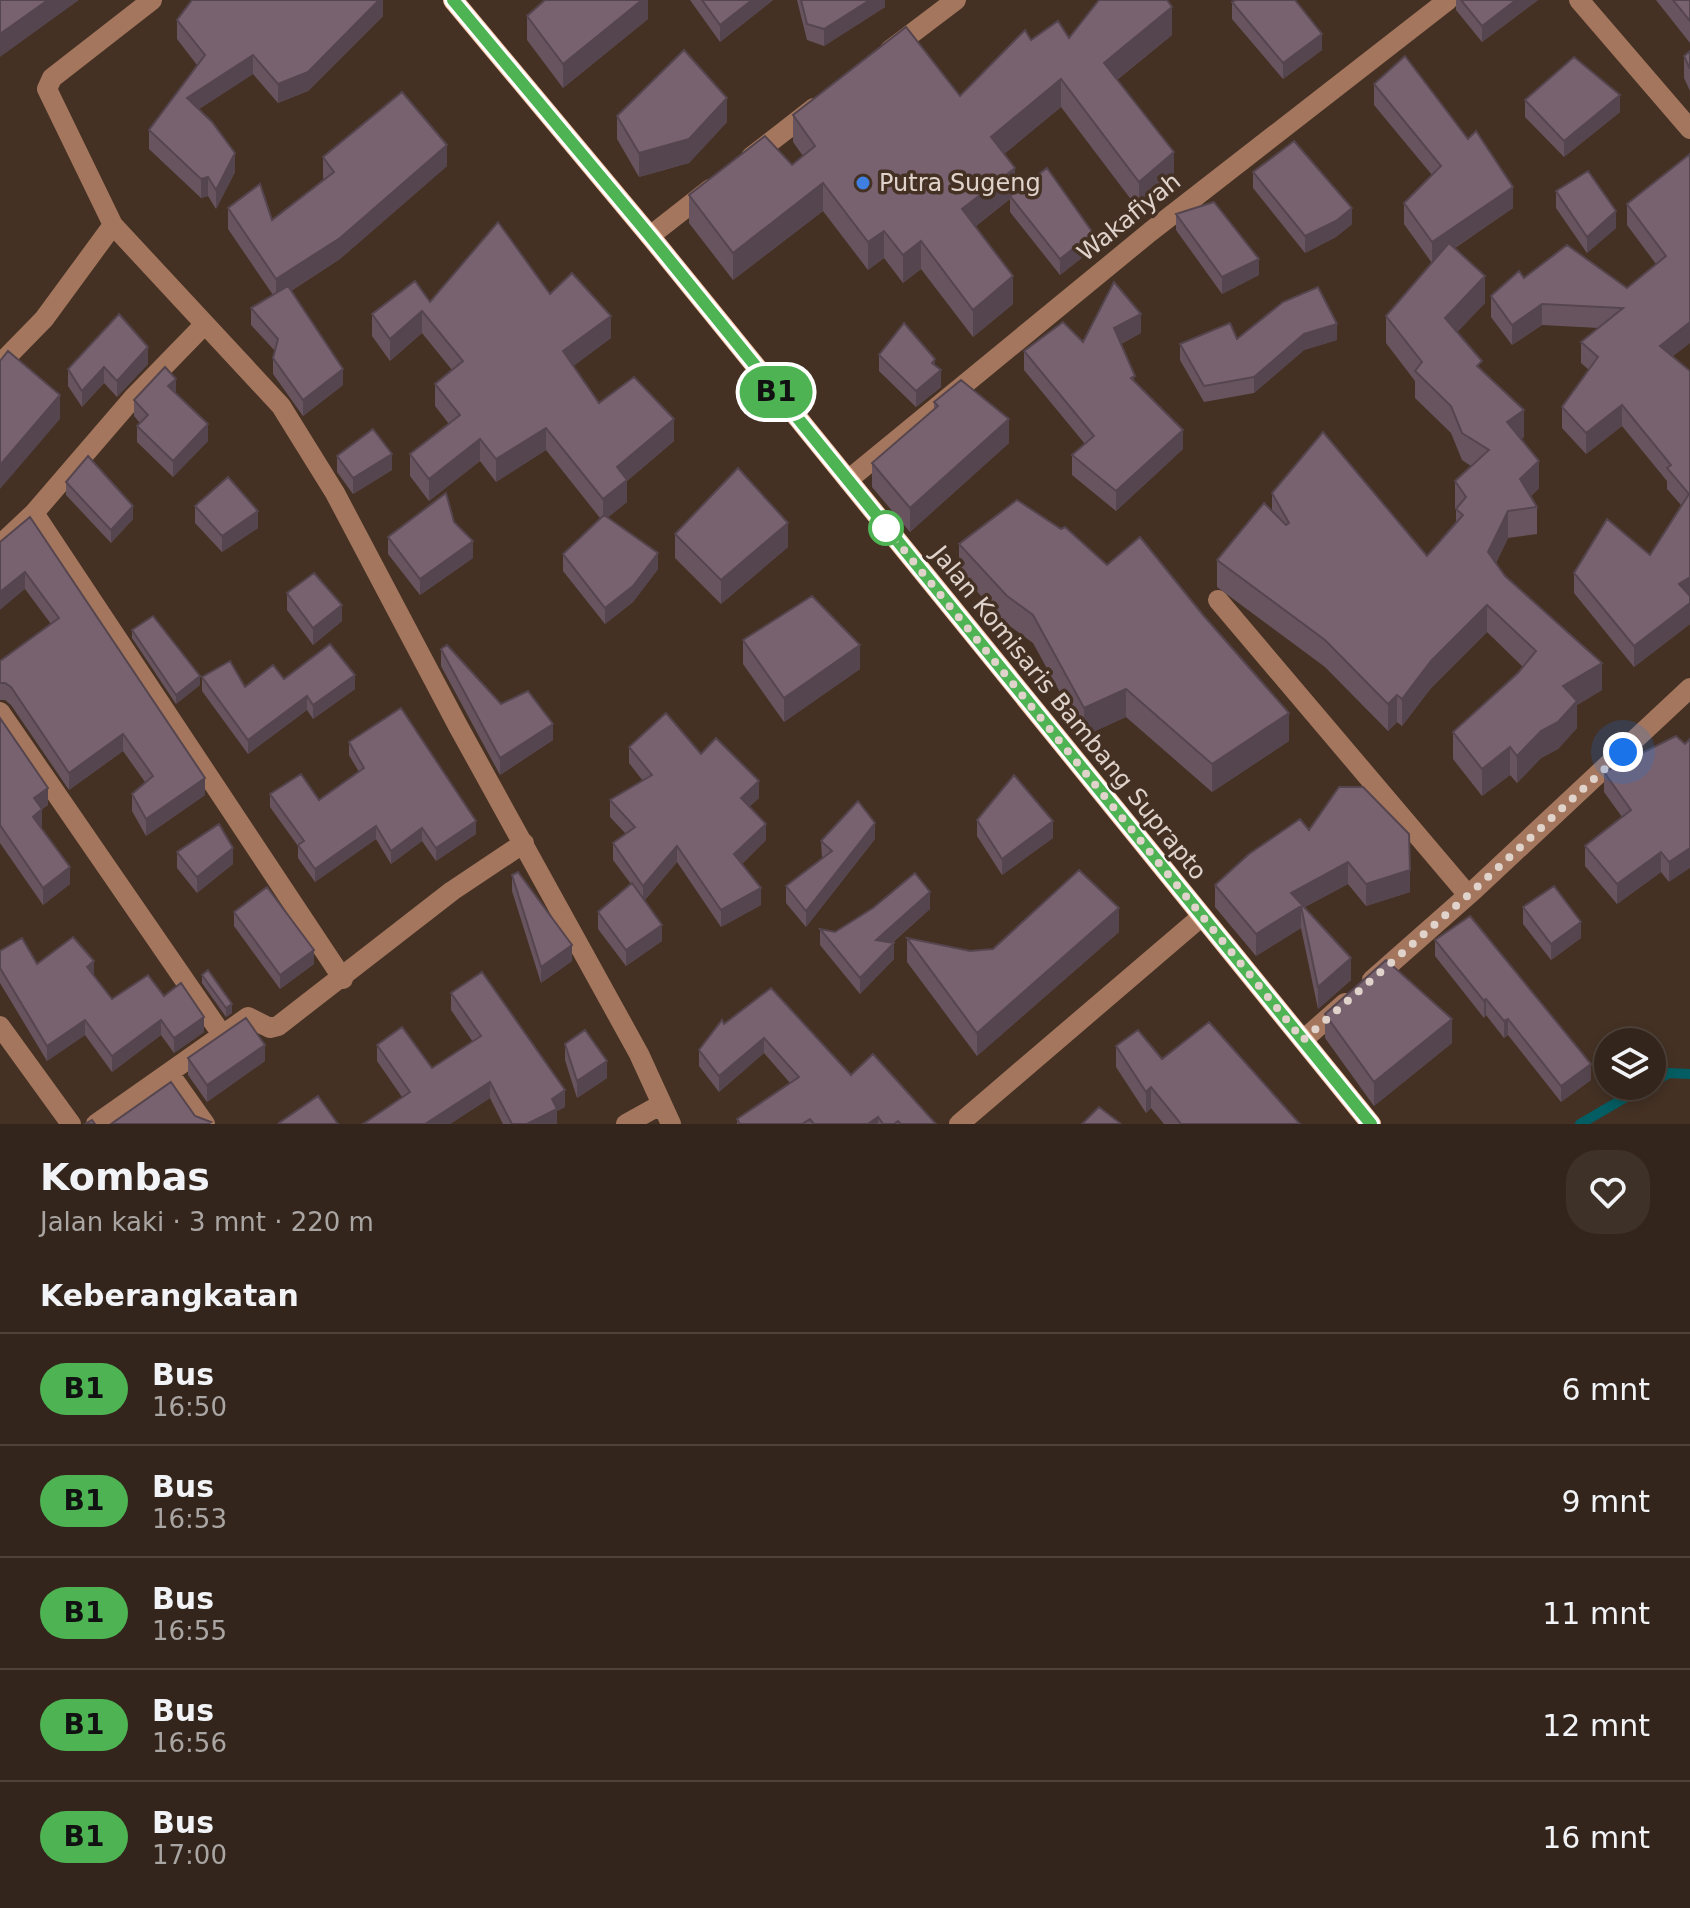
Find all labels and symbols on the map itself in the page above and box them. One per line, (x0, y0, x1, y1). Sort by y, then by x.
street label: Wakafiyah (1072, 167, 1186, 267)
place label: Putra Sugeng (879, 169, 1041, 197)
marker: Putra Sugeng (854, 174, 872, 192)
line badge: B1 (740, 366, 812, 418)
unlabelled marker (869, 511, 903, 545)
street label: Jalan Komisaris Bambang Suprapto (924, 539, 1212, 886)
your location (1603, 732, 1643, 772)

